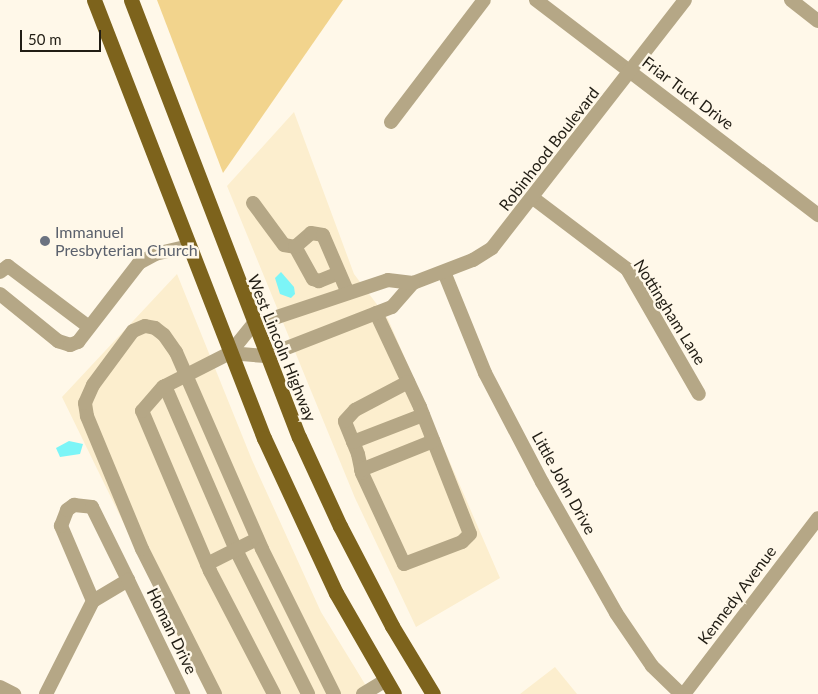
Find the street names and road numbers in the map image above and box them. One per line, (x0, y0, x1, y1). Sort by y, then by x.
street label: Friar Tuck Drive (638, 52, 738, 134)
street label: Robinhood Boulevard (495, 84, 603, 214)
street label: Nottingham Lane (630, 256, 710, 368)
street label: West Lincoln Highway (244, 272, 320, 424)
street label: Little John Drive (528, 428, 600, 538)
street label: Kennedy Avenue (694, 542, 780, 648)
street label: Homan Drive (143, 585, 201, 677)

